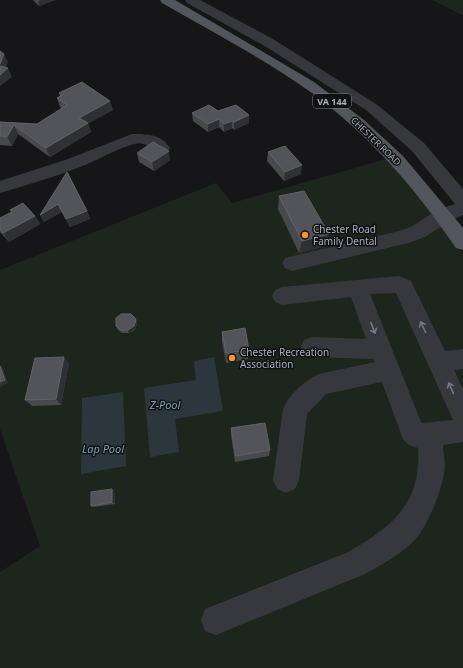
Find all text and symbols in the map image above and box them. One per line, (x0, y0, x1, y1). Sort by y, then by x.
road number: VA 144 (313, 94, 351, 108)
street label: CHESTER ROAD (348, 114, 404, 169)
place label: Chester Road Family Dental (313, 222, 377, 248)
marker: Chester Road Family Dental (300, 230, 310, 240)
one-way arrow (419, 321, 426, 333)
one-way arrow (369, 322, 377, 334)
place label: Chester Recreation Association (240, 345, 329, 371)
marker: Chester Recreation Association (227, 353, 237, 363)
one-way arrow (447, 383, 455, 395)
water label: Z-Pool (149, 397, 182, 412)
water label: Lap Pool (82, 441, 125, 456)

